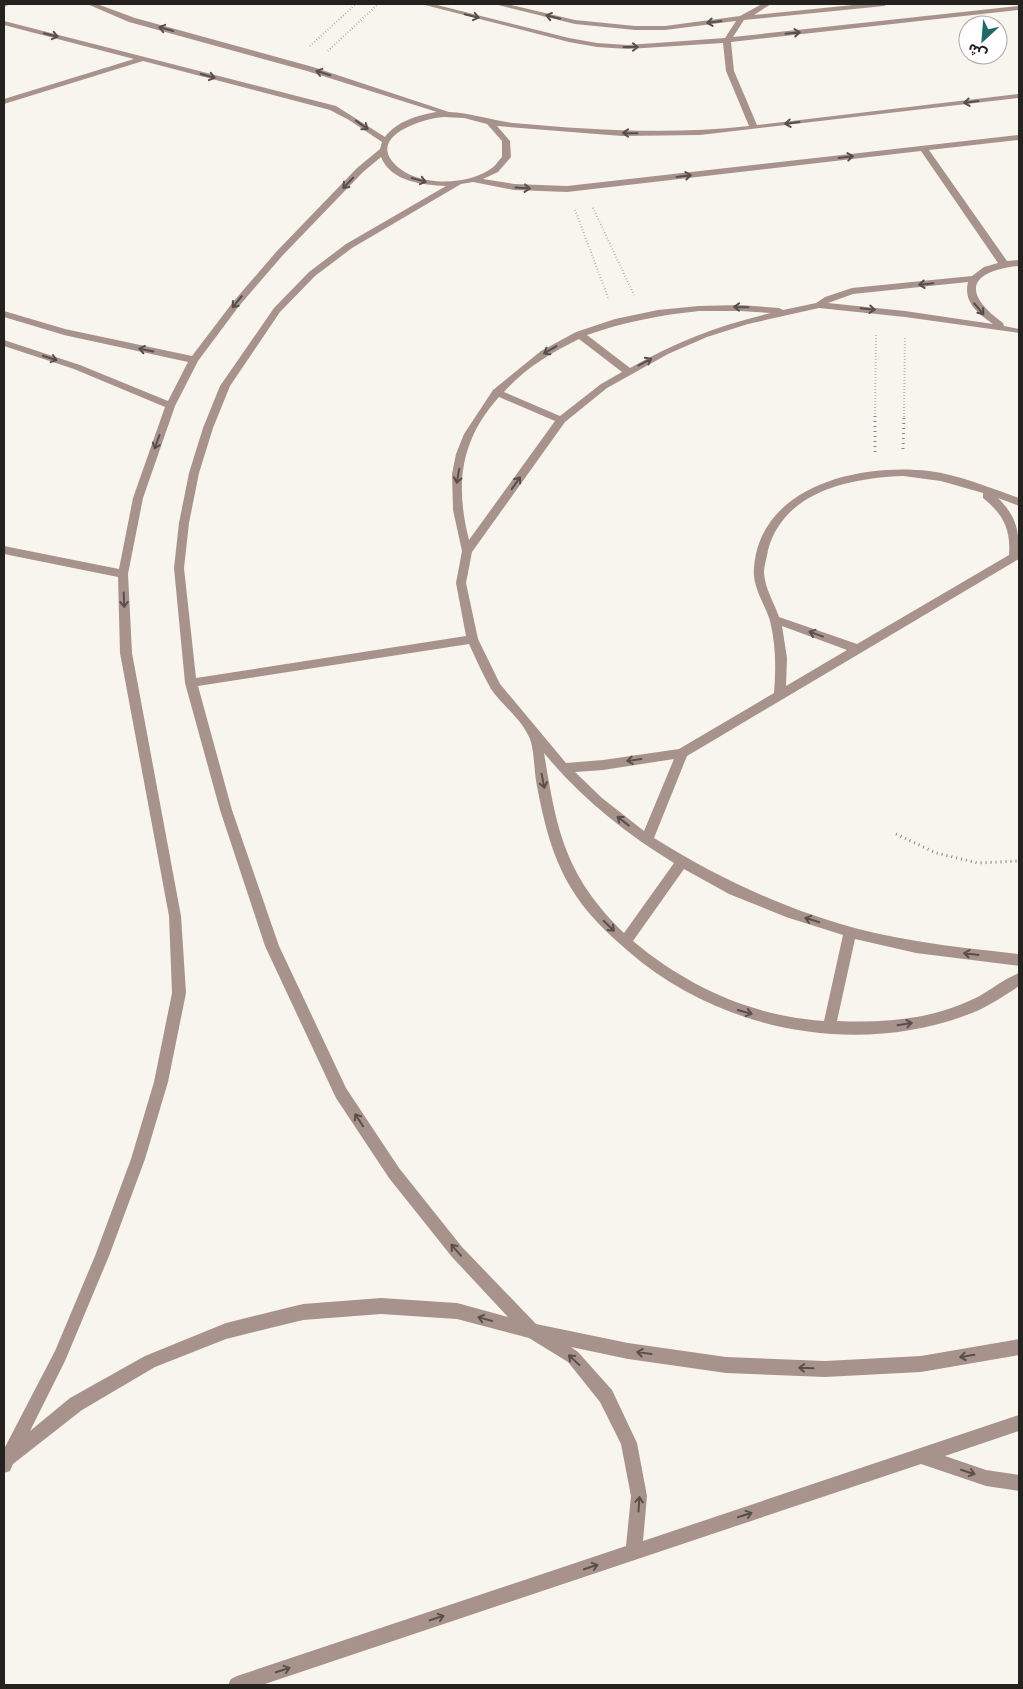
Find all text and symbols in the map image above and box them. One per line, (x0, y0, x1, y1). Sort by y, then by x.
one-way arrow (464, 12, 480, 21)
one-way arrow (545, 12, 561, 21)
north arrow (958, 15, 1008, 65)
one-way arrow (706, 17, 722, 27)
one-way arrow (159, 24, 175, 34)
one-way arrow (785, 28, 801, 38)
one-way arrow (42, 31, 58, 41)
text: ش (965, 40, 989, 63)
one-way arrow (623, 42, 639, 52)
one-way arrow (315, 68, 331, 77)
one-way arrow (200, 72, 216, 81)
one-way arrow (963, 97, 979, 107)
one-way arrow (784, 118, 800, 128)
one-way arrow (355, 120, 369, 130)
one-way arrow (622, 128, 638, 138)
one-way arrow (838, 152, 854, 162)
one-way arrow (676, 171, 692, 181)
one-way arrow (410, 176, 426, 185)
one-way arrow (342, 177, 354, 189)
one-way arrow (514, 183, 530, 192)
one-way arrow (918, 279, 934, 288)
one-way arrow (232, 296, 243, 309)
one-way arrow (733, 302, 749, 312)
one-way arrow (973, 303, 985, 316)
one-way arrow (860, 305, 876, 314)
one-way arrow (138, 345, 154, 354)
one-way arrow (544, 345, 558, 355)
one-way arrow (42, 354, 58, 364)
one-way arrow (637, 357, 652, 366)
one-way arrow (152, 434, 161, 449)
one-way arrow (452, 467, 462, 483)
one-way arrow (511, 477, 521, 491)
one-way arrow (119, 592, 128, 608)
one-way arrow (809, 629, 824, 638)
one-way arrow (626, 756, 642, 766)
one-way arrow (539, 773, 549, 789)
one-way arrow (617, 816, 630, 827)
one-way arrow (805, 915, 821, 925)
one-way arrow (603, 920, 615, 932)
one-way arrow (963, 949, 979, 959)
one-way arrow (736, 1008, 752, 1018)
one-way arrow (897, 1019, 913, 1029)
one-way arrow (354, 1113, 364, 1127)
one-way arrow (451, 1244, 462, 1257)
one-way arrow (478, 1313, 494, 1323)
one-way arrow (636, 1348, 652, 1358)
one-way arrow (960, 1352, 976, 1362)
one-way arrow (568, 1354, 580, 1366)
one-way arrow (798, 1364, 814, 1373)
one-way arrow (960, 1467, 976, 1477)
one-way arrow (634, 1496, 643, 1512)
one-way arrow (737, 1510, 753, 1520)
one-way arrow (583, 1562, 598, 1571)
one-way arrow (429, 1613, 445, 1623)
one-way arrow (274, 1665, 290, 1674)

